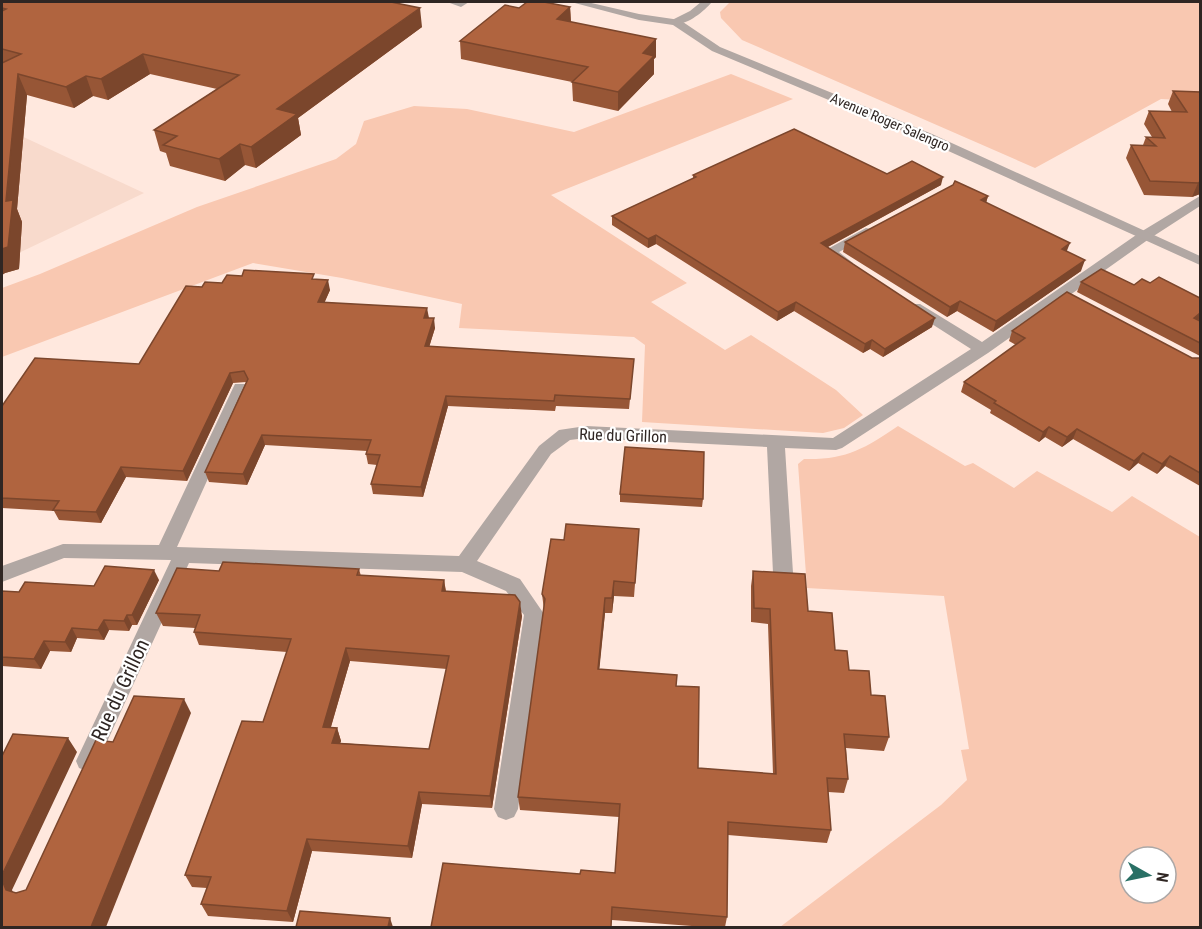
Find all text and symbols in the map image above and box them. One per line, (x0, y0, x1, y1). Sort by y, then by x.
street label: Avenue Roger Salengro (828, 90, 952, 154)
street label: Rue du Grillon (579, 424, 667, 447)
street label: Rue du Grillon (86, 635, 154, 745)
north arrow (1118, 845, 1178, 905)
text: N (1152, 871, 1172, 884)

